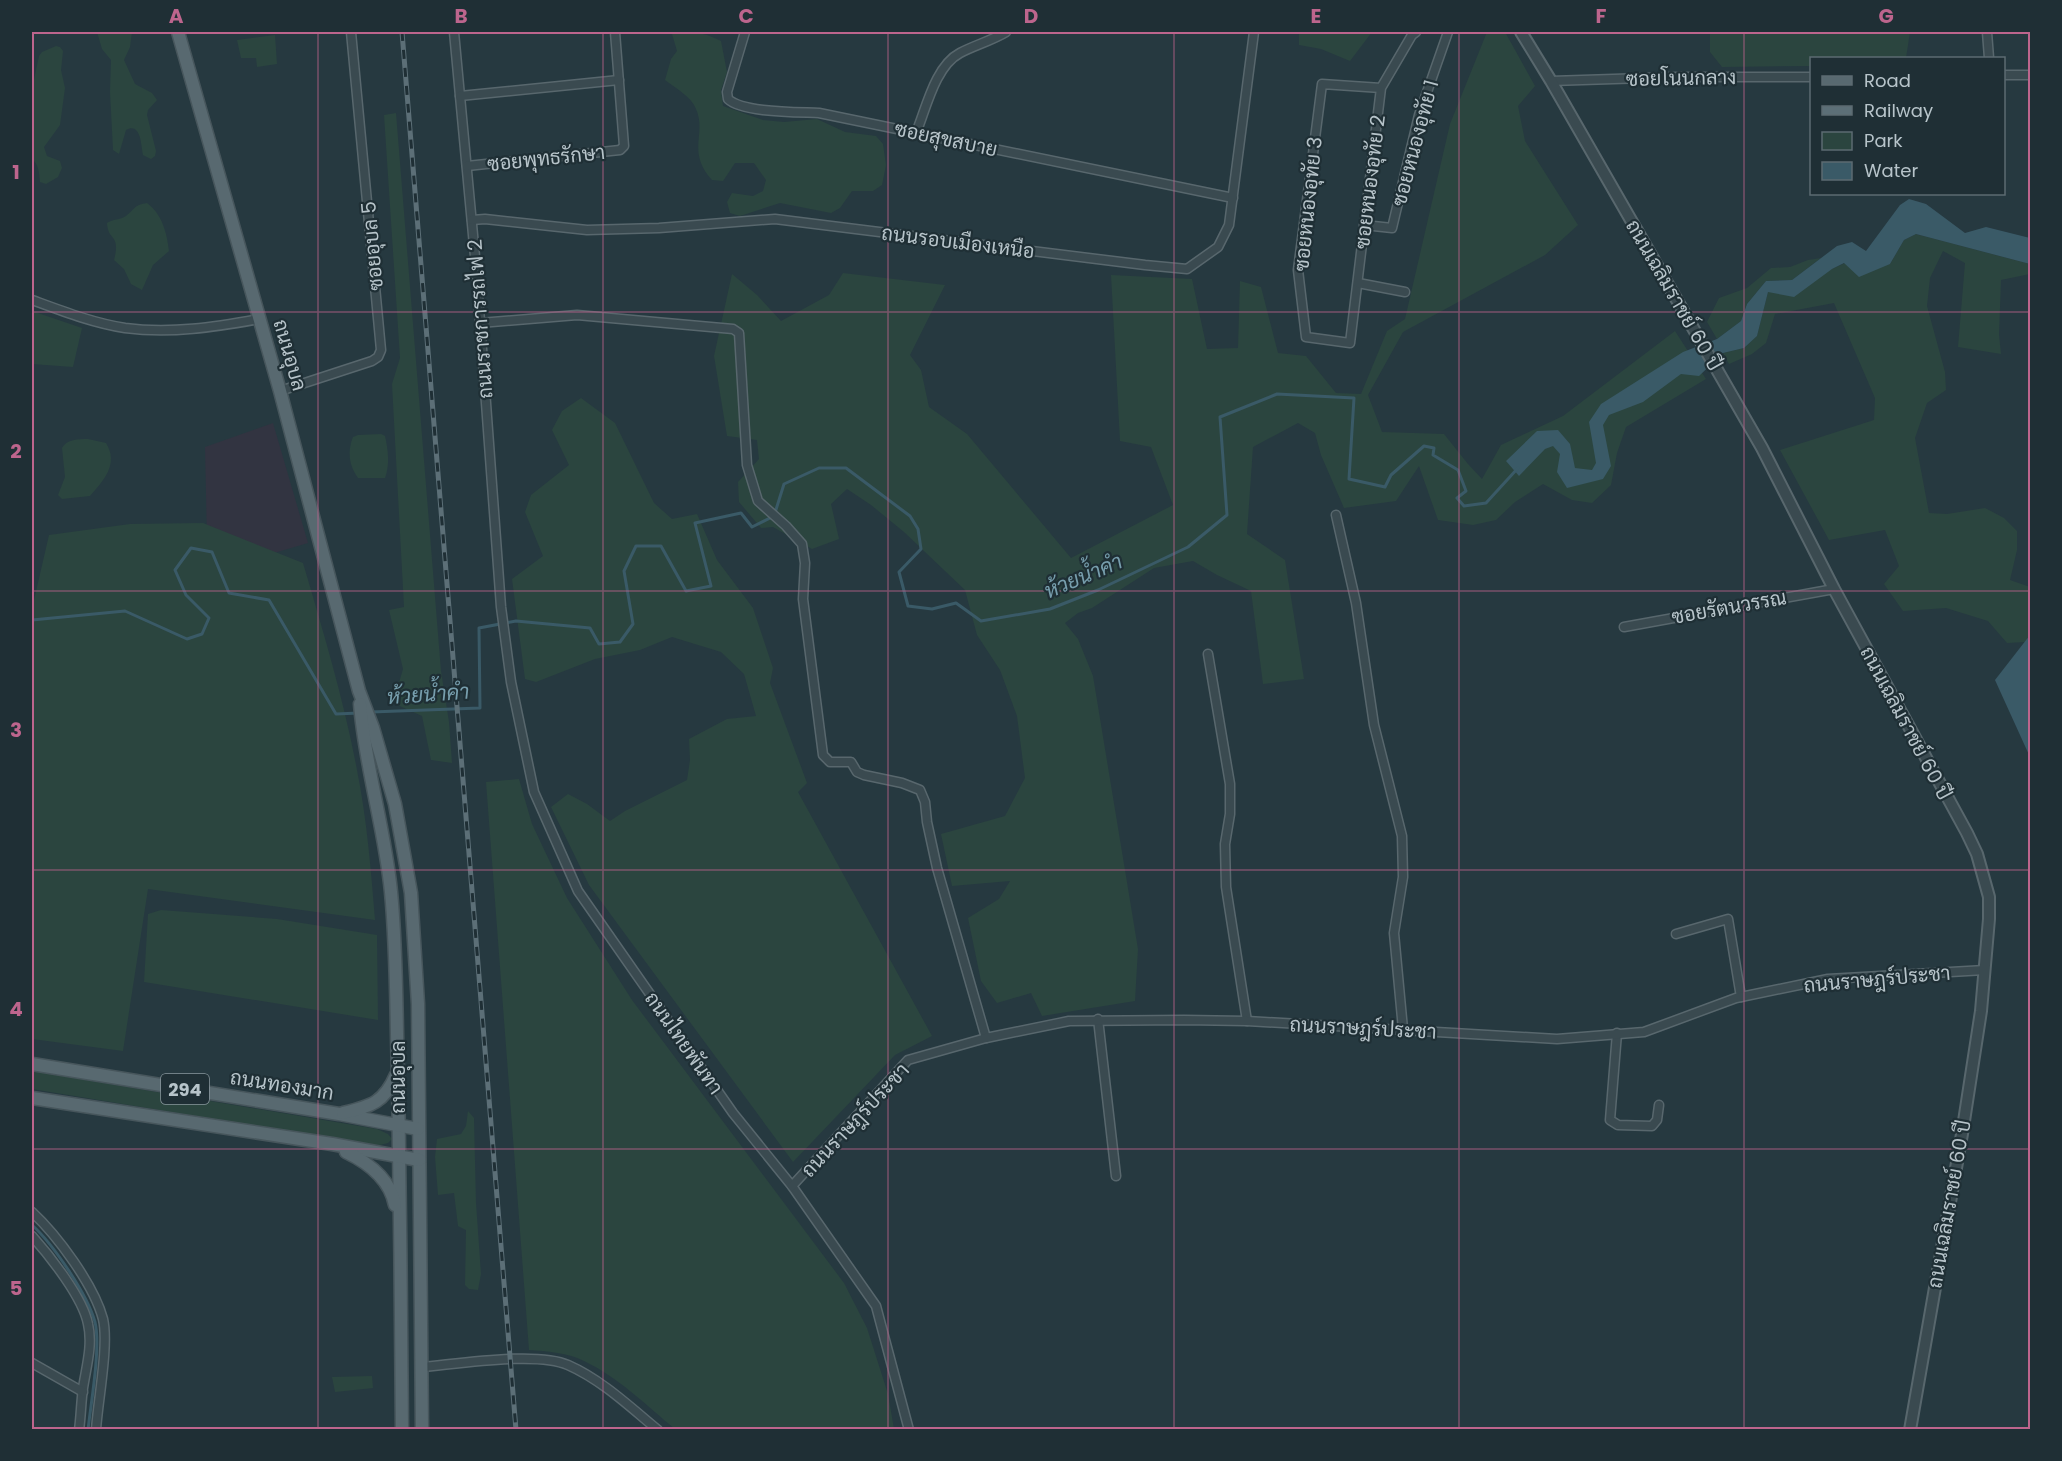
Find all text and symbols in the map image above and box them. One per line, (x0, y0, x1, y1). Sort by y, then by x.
text: A (169, 2, 184, 30)
text: B (454, 2, 468, 30)
text: C (738, 2, 754, 30)
text: D (1024, 2, 1038, 30)
text: E (1311, 2, 1321, 30)
text: F (1596, 2, 1607, 30)
text: G (1878, 2, 1894, 30)
legend (1810, 57, 2005, 195)
street label: ซอยโนนกลาง (1626, 63, 1736, 93)
text: Road (1864, 68, 1911, 93)
street label: ซอยหนองอุทัย 1 (1385, 77, 1445, 209)
text: Railway (1864, 98, 1933, 123)
street label: ซอยหนองอุทัย 2 (1348, 113, 1392, 251)
street label: ซอยสุขสบาย (892, 114, 1000, 164)
text: Park (1864, 128, 1903, 153)
street label: ซอยหนองอุทัย 3 (1287, 135, 1329, 273)
street label: ซอยพุทธรักษา (486, 138, 606, 178)
text: 1 (12, 158, 20, 186)
text: Water (1864, 158, 1918, 183)
street label: ซอยอุบล 5 (354, 200, 390, 292)
street label: ถนนเฉลิมราชย์ 60 ปี (1619, 214, 1729, 376)
street label: ถนนรอบเมืองเหนือ (880, 219, 1036, 265)
street label: ถนนราชการรถไฟ 2 (460, 238, 500, 400)
street label: ถนนอุบล (266, 316, 314, 394)
text: 2 (10, 437, 22, 465)
water label: ห้วยน้ำคำ (1038, 544, 1127, 605)
street label: ซอยรัตนวรรณ (1669, 583, 1789, 631)
street label: ถนนเฉลิมราชย์ 60 ปี (1854, 641, 1958, 805)
water label: ห้วยน้ำคำ (386, 674, 470, 711)
text: 3 (10, 716, 22, 744)
street label: ถนนราษฎร์ประชา (1802, 959, 1952, 999)
street label: ถนนไทยพันทา (638, 986, 730, 1100)
text: 4 (9, 995, 23, 1023)
street label: ถนนราษฎร์ประชา (1289, 1010, 1437, 1046)
street label: ถนนอุบล (384, 1040, 412, 1114)
street label: ถนนราษฎร์ประชา (795, 1057, 915, 1183)
street label: ถนนทองมาก (228, 1063, 336, 1107)
road number: 294 (161, 1074, 209, 1104)
street label: ถนนเฉลิมราชย์ 60 ปี (1920, 1118, 1978, 1290)
text: 5 (10, 1274, 23, 1302)

